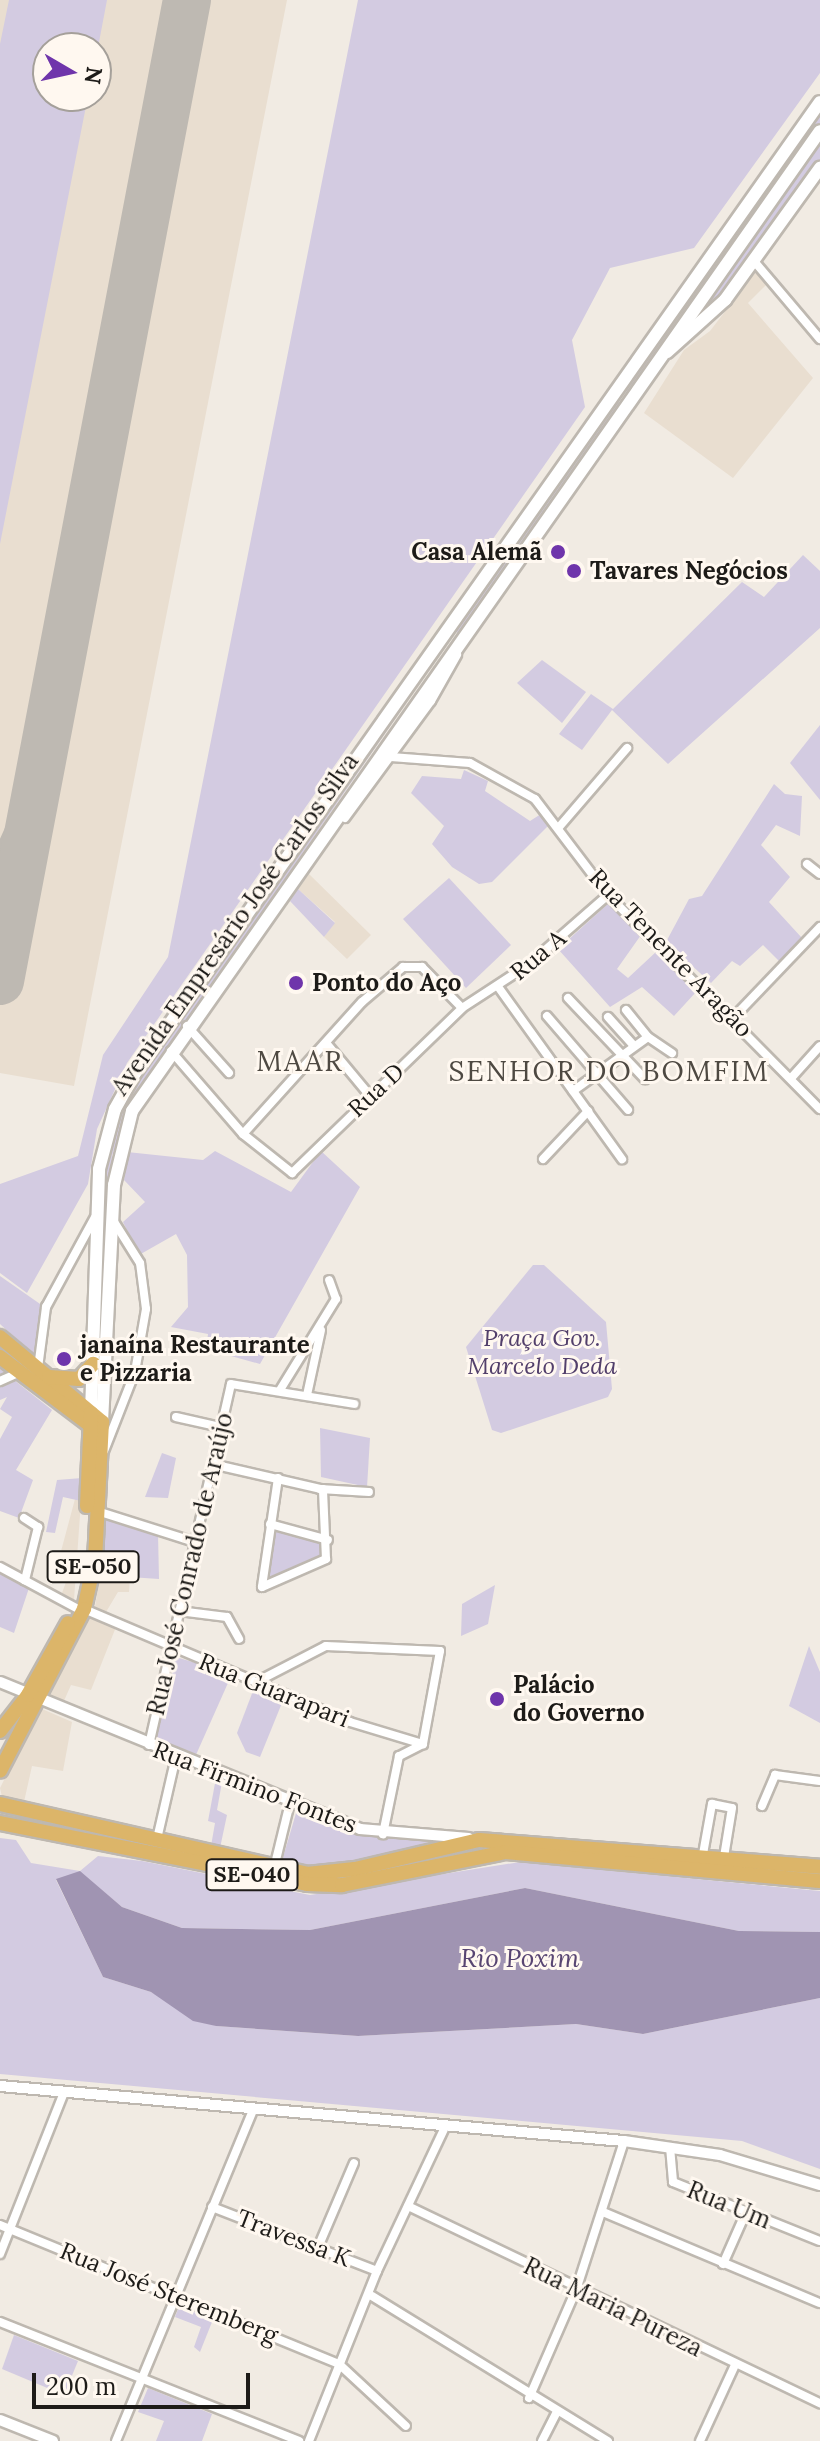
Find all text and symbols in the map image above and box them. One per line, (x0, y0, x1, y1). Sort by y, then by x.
north arrow (32, 32, 112, 112)
text: N (79, 65, 109, 86)
place label: Casa Alemã (411, 538, 542, 566)
marker: Casa Alemã (549, 543, 567, 561)
place label: Tavares Negócios (590, 557, 788, 585)
marker: Tavares Negócios (565, 562, 583, 580)
street label: Avenida Empresário José Carlos Silva (105, 748, 365, 1100)
street label: Rua Tenente Aragão (583, 863, 759, 1043)
street label: Rua A (505, 924, 571, 986)
place label: Ponto do Aço (312, 969, 461, 997)
marker: Ponto do Aço (287, 974, 305, 992)
district label: MAAR (256, 1044, 344, 1078)
district label: SENHOR DO BOMFIM (448, 1054, 770, 1088)
street label: Rua D (342, 1057, 410, 1123)
park label: Praça Gov. Marcelo Deda (467, 1324, 617, 1380)
place label: janaína Restaurante e Pizzaria (80, 1331, 310, 1387)
marker: janaína Restaurante e Pizzaria (55, 1350, 73, 1368)
street label: Rua José Conrado de Araújo (141, 1410, 239, 1718)
road number: SE-050 (45, 1549, 141, 1585)
street label: Rua Guarapari (195, 1647, 353, 1733)
place label: Palácio do Governo (513, 1671, 645, 1727)
marker: Palácio do Governo (488, 1690, 506, 1708)
street label: Rua Firmino Fontes (149, 1735, 361, 1839)
road number: SE-040 (204, 1857, 300, 1893)
water label: Rio Poxim (461, 1942, 579, 1974)
street label: Rua Um (683, 2175, 775, 2235)
street label: Travessa K (233, 2203, 355, 2273)
street label: Rua José Steremberg (56, 2236, 282, 2350)
street label: Rua Maria Pureza (519, 2251, 707, 2363)
scale bar (36, 2357, 254, 2407)
text: 200 m (46, 2371, 116, 2402)

